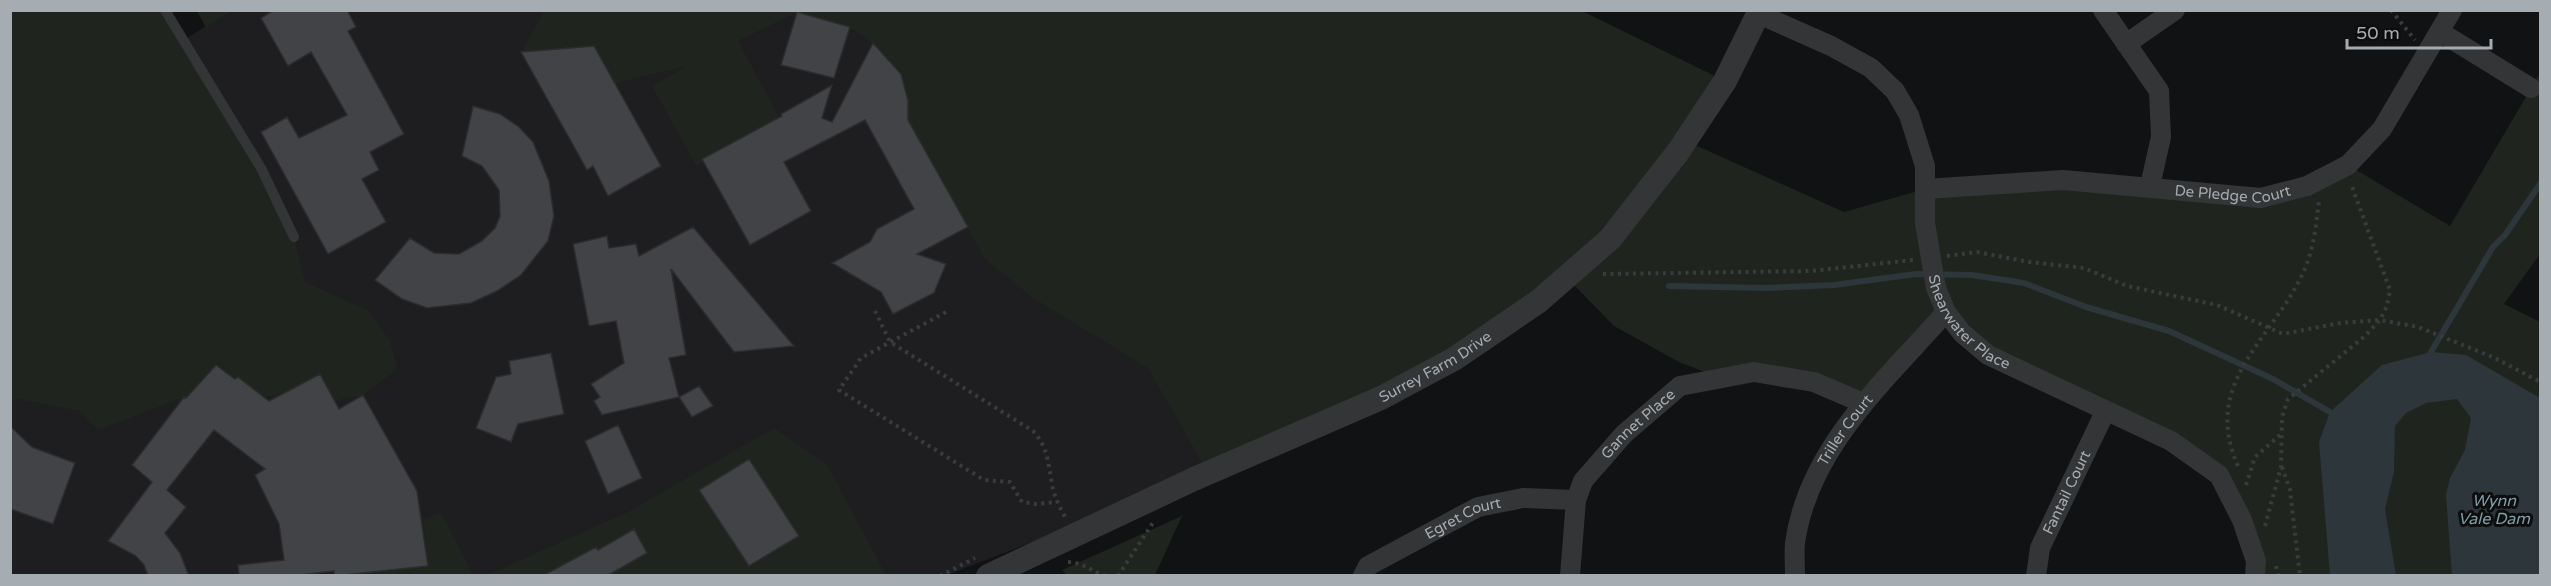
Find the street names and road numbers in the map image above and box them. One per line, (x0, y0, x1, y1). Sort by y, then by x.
street label: De Pledge Court (2174, 181, 2293, 207)
street label: Shearwater Place (1925, 273, 2013, 373)
street label: Surrey Farm Drive (1376, 327, 1495, 406)
street label: Gannet Place (1597, 385, 1679, 463)
street label: Triller Court (1814, 391, 1877, 469)
street label: Fantail Court (2039, 447, 2094, 537)
street label: Egret Court (1422, 494, 1503, 543)

